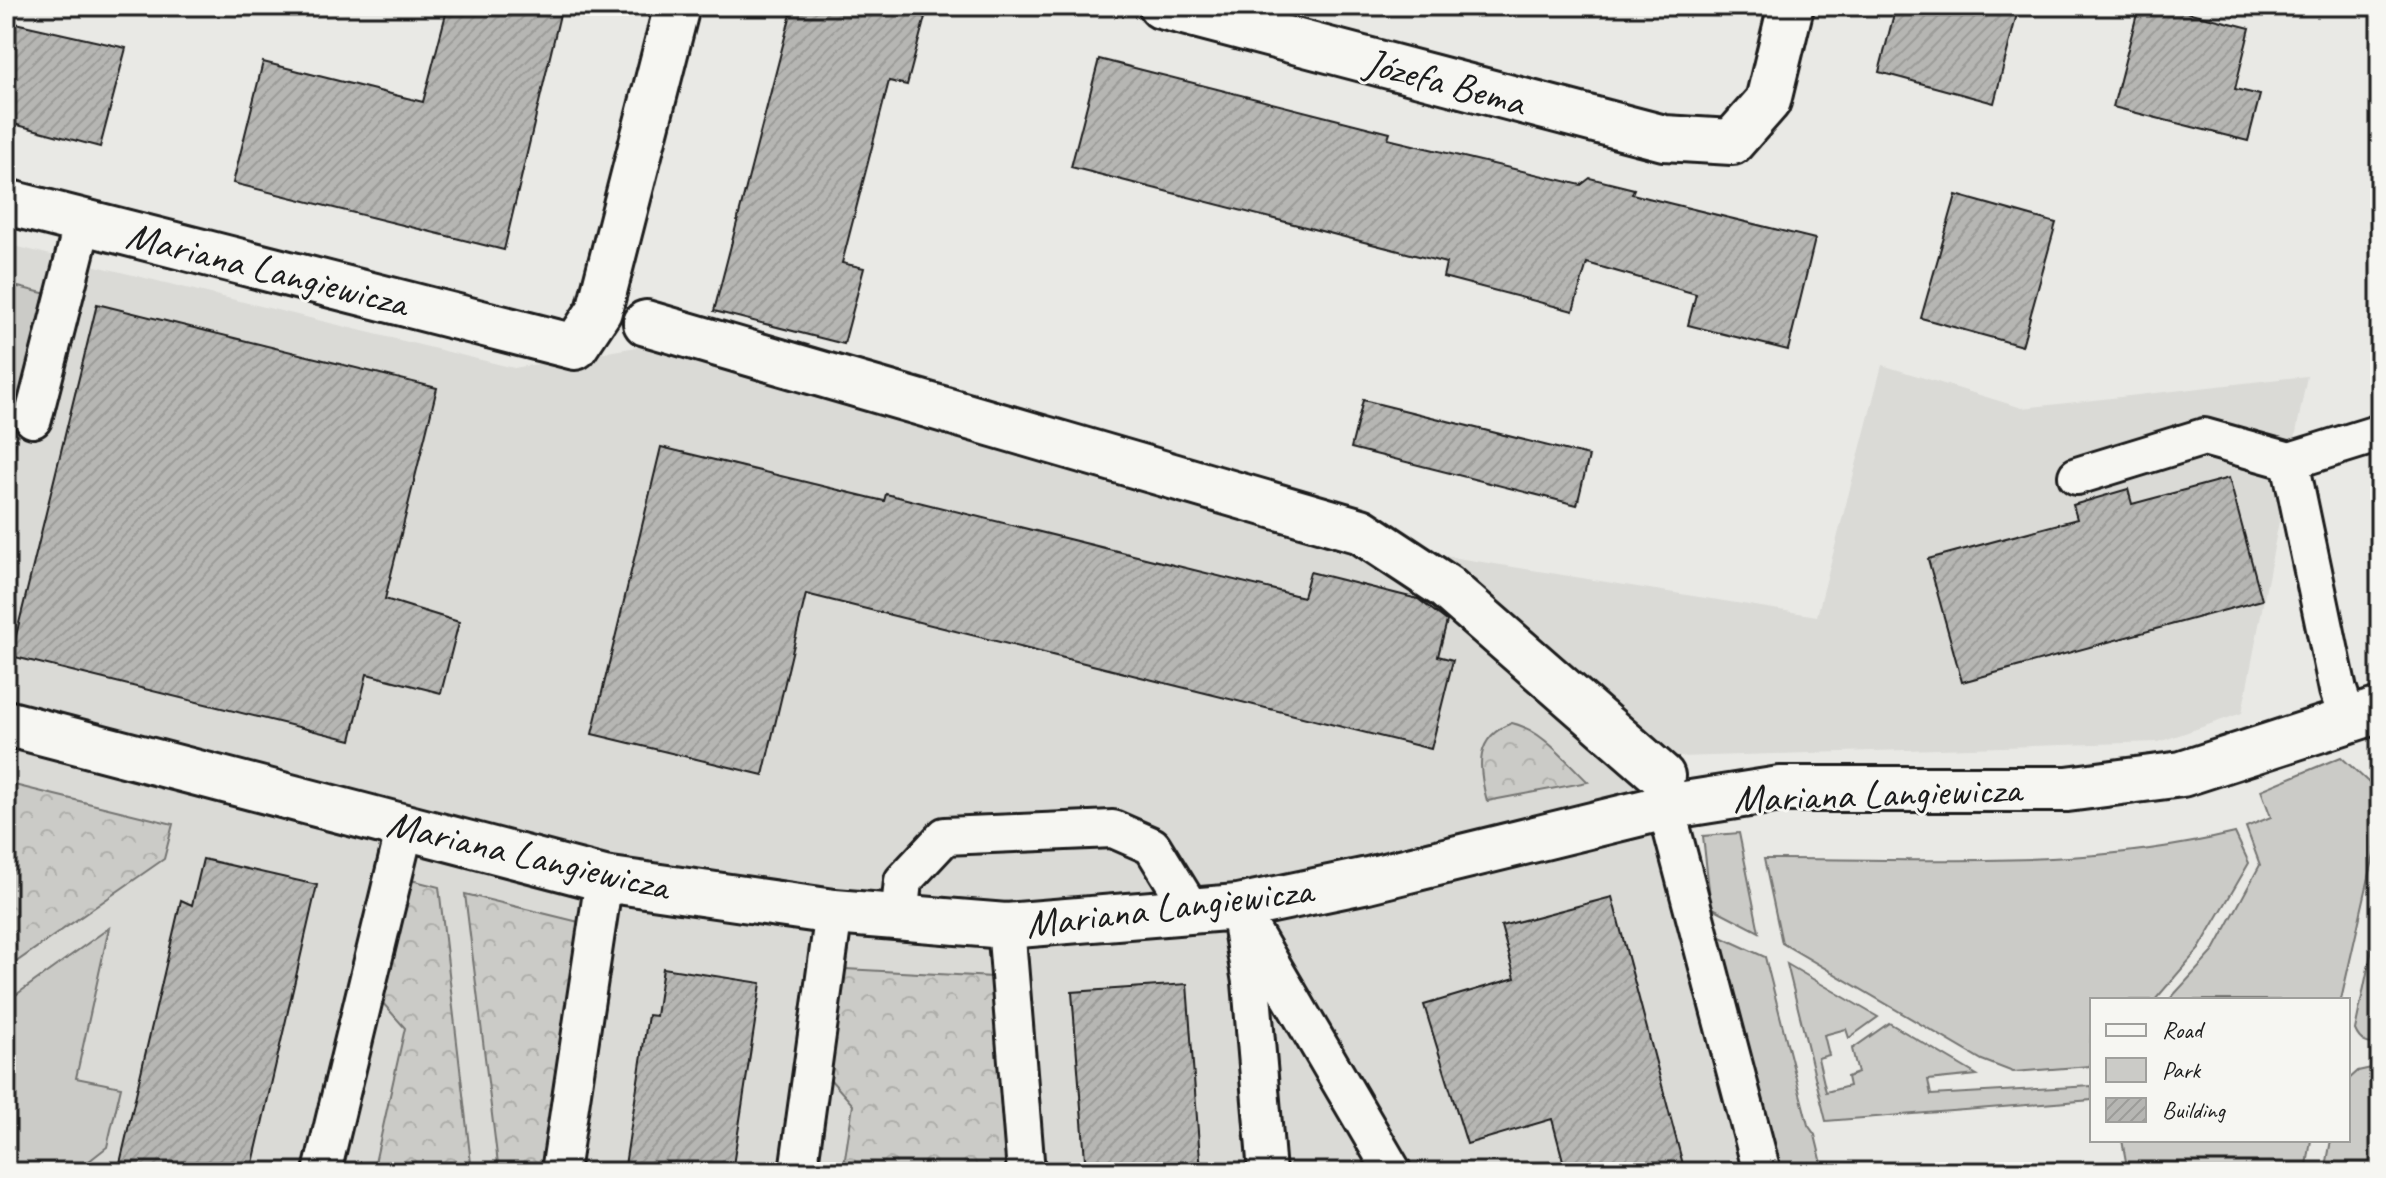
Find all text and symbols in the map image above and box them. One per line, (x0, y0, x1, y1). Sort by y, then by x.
street label: Józefa Bema (1358, 36, 1533, 128)
street label: Mariana Langiewicza (121, 210, 416, 329)
street label: Mariana Langiewicza (1732, 764, 2025, 824)
street label: Mariana Langiewicza (382, 798, 677, 913)
street label: Mariana Langiewicza (1023, 864, 1318, 949)
legend (2090, 998, 2350, 1142)
text: Road (2162, 1015, 2206, 1045)
text: Park (2162, 1055, 2202, 1085)
text: Building (2162, 1095, 2227, 1125)

